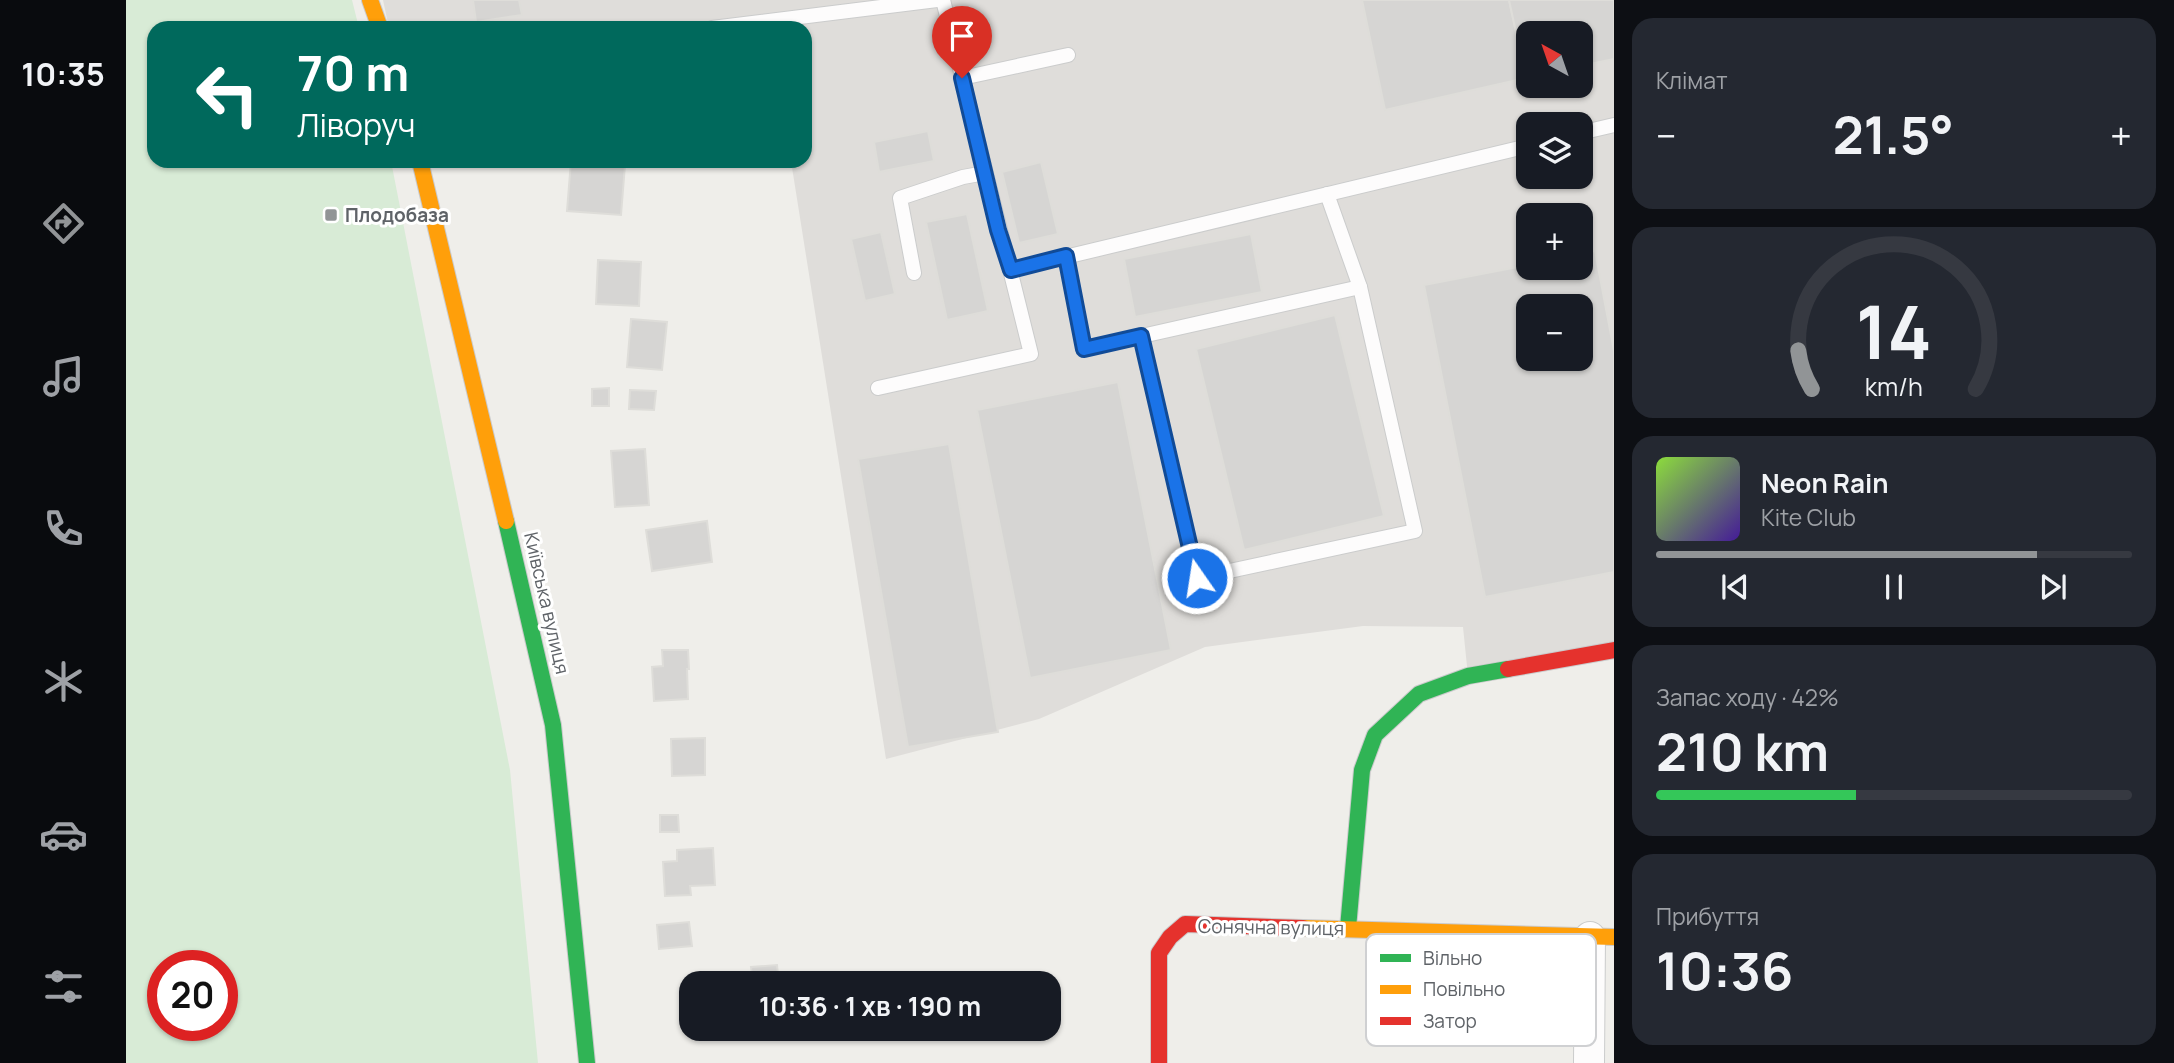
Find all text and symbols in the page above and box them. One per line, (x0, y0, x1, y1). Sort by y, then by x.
pin (932, 6, 992, 78)
icon: arrive (943, 17, 981, 55)
north arrow (1516, 21, 1592, 98)
map controls (1516, 21, 1593, 371)
text: 70 m (297, 39, 409, 106)
icon: left (182, 49, 273, 140)
text: 10:35 (21, 52, 105, 96)
text: Клімат (1656, 64, 1728, 96)
text: 21.5° (1833, 99, 1954, 170)
text: Ліворуч (297, 103, 416, 147)
text: − (1656, 109, 1677, 161)
text: + (2110, 109, 2132, 161)
button: layers (1516, 112, 1593, 189)
icon: directions (39, 199, 88, 248)
place label: Плодобаза (345, 202, 449, 228)
button: + (1516, 203, 1593, 280)
marker: Плодобаза (323, 207, 339, 223)
text: 14 (1856, 281, 1932, 381)
button: − (1516, 294, 1593, 371)
icon: music (39, 352, 88, 401)
text: km/h (1865, 368, 1923, 403)
text: Neon Rain (1761, 465, 1889, 501)
text: Kite Club (1761, 501, 1856, 533)
icon: phone (39, 504, 88, 553)
street label: Київська вулиця (518, 529, 576, 677)
position arrow (1160, 541, 1234, 615)
icon: previous (1716, 568, 1754, 606)
icon: pause (1875, 568, 1913, 606)
icon: next (2034, 568, 2072, 606)
icon: climate (39, 657, 88, 706)
text: Запас ходу · 42% (1656, 681, 1839, 713)
text: 210 km (1656, 716, 1829, 787)
icon: car (39, 810, 88, 859)
text: Прибуття (1656, 900, 1759, 932)
street label: Сонячна вулиця (1198, 913, 1344, 941)
legend (1366, 934, 1596, 1046)
text: 10:36 (1656, 935, 1793, 1006)
text: Вільно (1423, 945, 1482, 971)
speed limit sign: 20 (147, 950, 238, 1041)
icon: filters (39, 962, 88, 1011)
text: Повільно (1423, 976, 1505, 1002)
text: 10:36 · 1 хв · 190 m (759, 988, 981, 1024)
text: Затор (1423, 1008, 1477, 1034)

